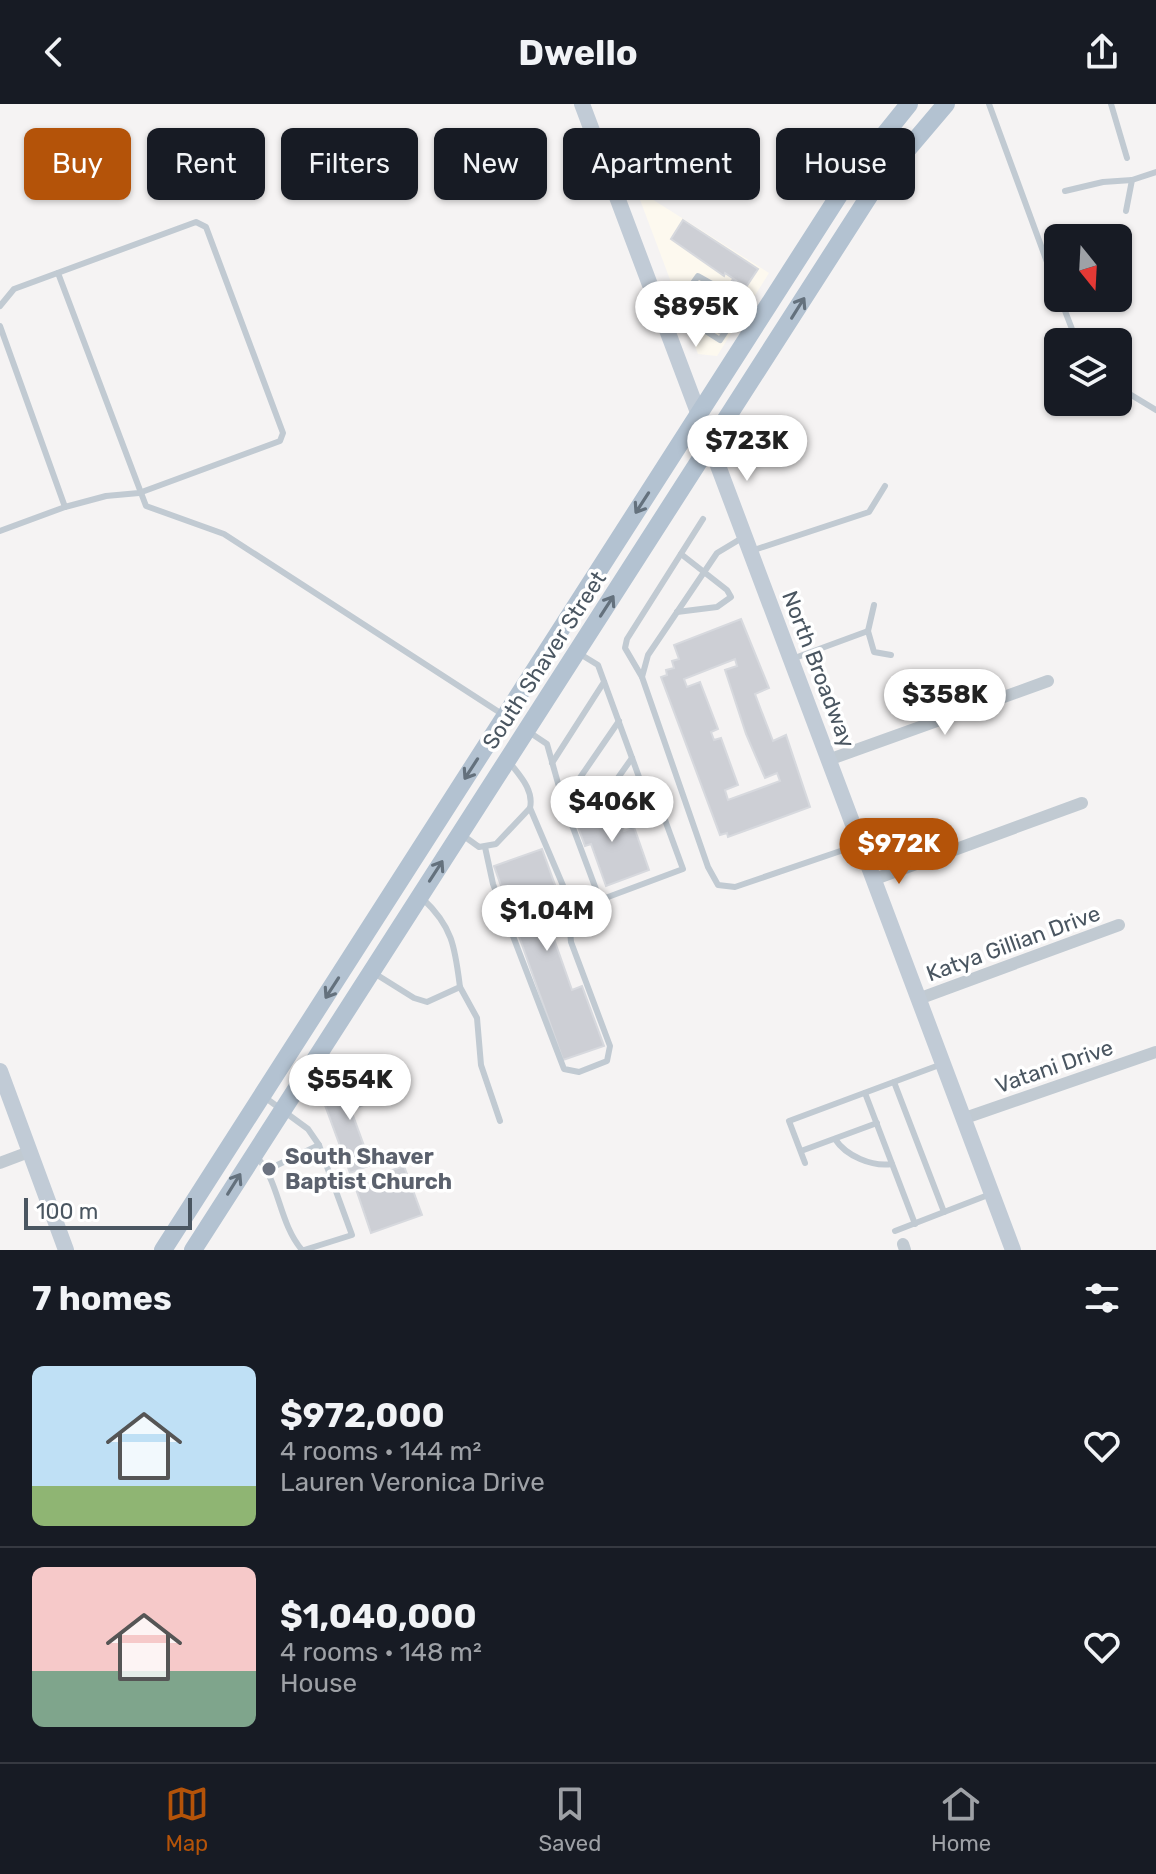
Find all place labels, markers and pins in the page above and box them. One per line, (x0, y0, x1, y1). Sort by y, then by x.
pin: $895K (640, 281, 752, 349)
pin: $723K (691, 415, 803, 483)
pin: $358K (889, 669, 1001, 737)
pin: $406K (556, 776, 668, 844)
pin: $972K (843, 818, 955, 886)
pin: $1.04M (482, 885, 612, 953)
pin: $554K (294, 1054, 406, 1122)
place label: South Shaver Baptist Church (285, 1143, 452, 1195)
marker: South Shaver Baptist Church (260, 1160, 278, 1178)

